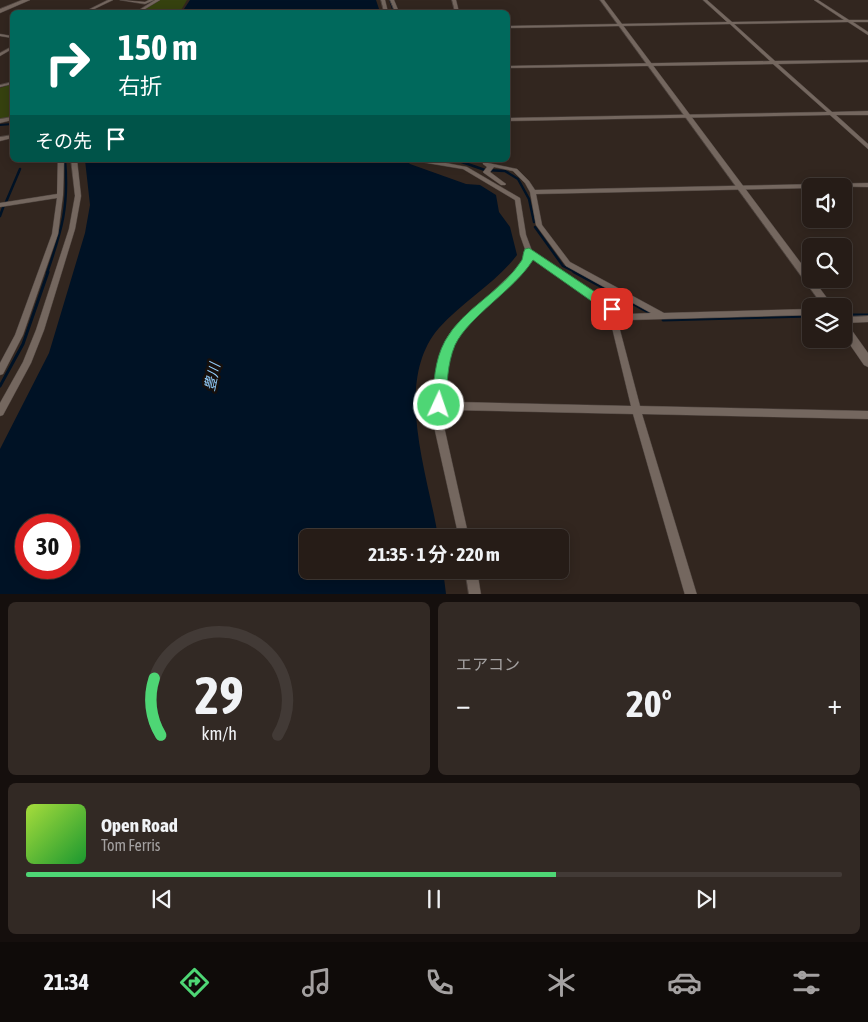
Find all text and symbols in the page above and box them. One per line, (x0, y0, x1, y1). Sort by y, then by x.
text: 150 m (118, 27, 197, 67)
icon: right (35, 30, 100, 95)
text: 右折 (118, 73, 162, 99)
icon: arrive (102, 125, 130, 153)
text: その先 (35, 130, 92, 152)
map controls (802, 178, 852, 348)
button: sound (802, 178, 852, 228)
button: search (802, 238, 852, 288)
pin (591, 288, 633, 330)
icon: arrive (598, 295, 626, 323)
button: layers (802, 298, 852, 348)
water label: 豊川 (201, 360, 223, 392)
position arrow (412, 378, 464, 430)
speed limit sign: 30 (15, 514, 80, 579)
text: 21:35 · 1 分 · 220 m (368, 543, 500, 565)
text: エアコン (456, 655, 520, 673)
text: 29 (195, 665, 243, 725)
text: 20° (626, 682, 672, 725)
text: − (456, 688, 471, 720)
text: + (827, 688, 842, 720)
text: km/h (201, 723, 237, 744)
text: Open Road (101, 814, 178, 836)
text: Tom Ferris (101, 836, 160, 854)
icon: previous (148, 885, 176, 913)
icon: pause (420, 885, 448, 913)
icon: next (692, 885, 720, 913)
icon: directions (177, 965, 212, 1000)
icon: music (299, 965, 334, 1000)
icon: phone (422, 965, 457, 1000)
icon: climate (544, 965, 579, 1000)
icon: car (667, 965, 702, 1000)
icon: filters (789, 965, 824, 1000)
text: 21:34 (44, 969, 89, 995)

